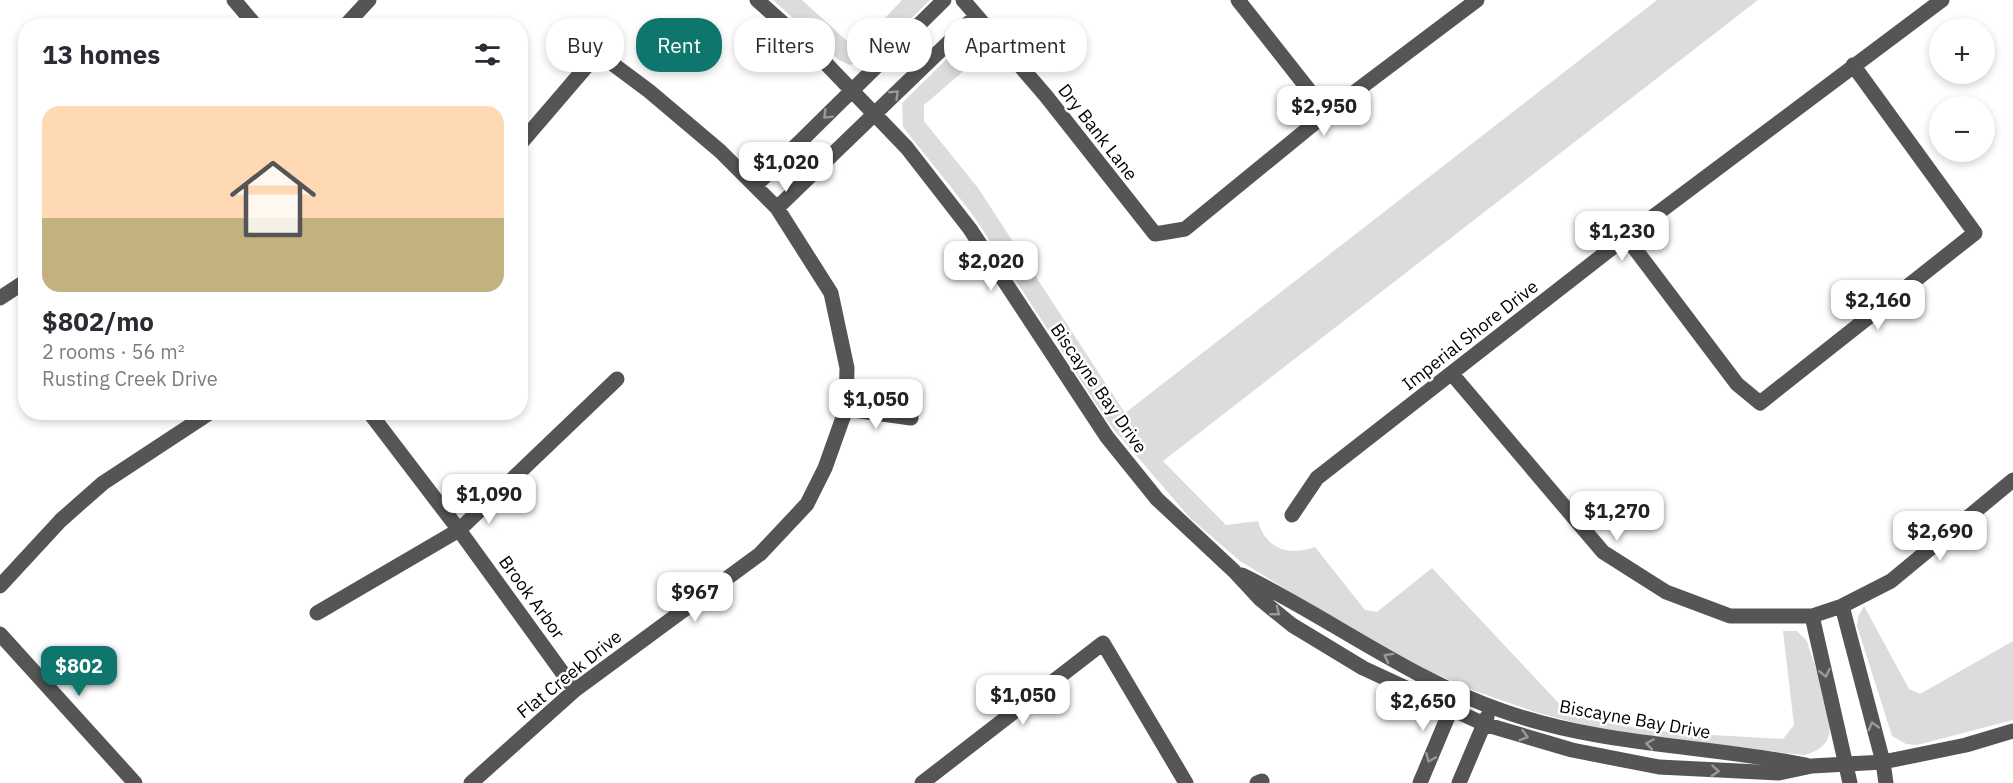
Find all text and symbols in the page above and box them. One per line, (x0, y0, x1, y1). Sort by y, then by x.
chip: Buy (546, 18, 624, 72)
chip: Rent (636, 18, 722, 72)
chip: Filters (734, 18, 835, 72)
chip: New (847, 18, 932, 72)
chip: Apartment (944, 18, 1087, 72)
map controls (1929, 18, 1995, 162)
button: + (1929, 18, 1995, 84)
text: 13 homes (42, 37, 160, 71)
icon: filters (471, 38, 504, 71)
street label: Dry Bank Lane (1053, 79, 1143, 185)
pin: $2,950 (1275, 86, 1373, 137)
one-way arrow (887, 91, 898, 102)
text: $2,950 (1291, 92, 1357, 119)
button: − (1929, 96, 1995, 162)
one-way arrow (824, 107, 835, 118)
pin: $1,020 (737, 142, 835, 193)
icon: home (219, 145, 327, 253)
text: $1,020 (753, 148, 819, 175)
pin: $1,230 (1573, 211, 1671, 262)
text: $1,230 (1589, 217, 1655, 244)
pin: $2,020 (942, 241, 1040, 292)
text: $2,020 (958, 247, 1024, 274)
street label: Imperial Shore Drive (1397, 275, 1543, 395)
pin: $2,160 (1829, 280, 1927, 331)
text: $2,160 (1845, 286, 1911, 313)
text: $802/mo (42, 304, 154, 338)
street label: Biscayne Bay Drive (1046, 319, 1152, 457)
text: 2 rooms · 56 m² (42, 338, 185, 365)
text: Rusting Creek Drive (42, 365, 218, 392)
pin: $1,050 (827, 379, 925, 430)
text: $1,050 (843, 385, 909, 412)
pin: $1,090 (440, 474, 538, 525)
text: $1,090 (456, 480, 522, 507)
pin: $1,270 (1568, 491, 1666, 542)
text: $1,270 (1584, 497, 1650, 524)
pin: $2,690 (1891, 511, 1989, 562)
text: $2,690 (1907, 517, 1973, 544)
street label: Brook Arbor (494, 551, 570, 643)
pin: $967 (659, 572, 731, 623)
text: $967 (671, 578, 719, 605)
one-way arrow (1269, 604, 1280, 615)
street label: Flat Creek Drive (512, 625, 626, 723)
pin: $802 (43, 646, 115, 697)
text: $802 (55, 652, 103, 679)
one-way arrow (1383, 653, 1394, 664)
one-way arrow (1818, 667, 1831, 677)
pin: $1,050 (974, 675, 1072, 726)
text: $1,050 (990, 681, 1056, 708)
pin: $2,650 (1374, 681, 1472, 732)
text: $2,650 (1390, 687, 1456, 714)
street label: Biscayne Bay Drive (1558, 694, 1713, 744)
one-way arrow (1868, 721, 1881, 731)
one-way arrow (1518, 729, 1529, 741)
one-way arrow (1646, 738, 1656, 751)
one-way arrow (1425, 751, 1437, 762)
one-way arrow (1710, 764, 1720, 777)

